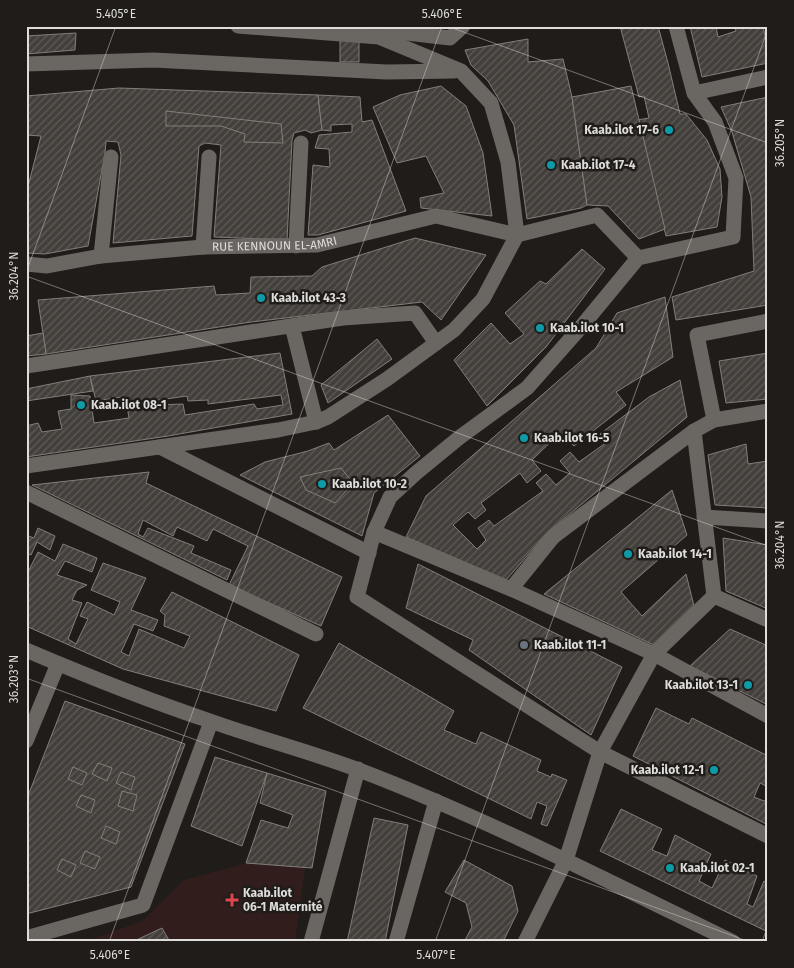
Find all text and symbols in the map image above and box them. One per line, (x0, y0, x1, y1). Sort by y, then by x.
text: 5.405°E (96, 7, 136, 21)
text: 5.406°E (422, 7, 462, 21)
text: 36.205°N (773, 119, 787, 167)
place label: Kaab.ilot 17-6 (584, 123, 659, 137)
marker: Kaab.ilot 17-6 (663, 124, 675, 136)
place label: Kaab.ilot 17-4 (561, 158, 636, 172)
marker: Kaab.ilot 17-4 (545, 159, 557, 171)
street label: RUE KENNOUN EL-AMRI (212, 233, 338, 254)
text: 36.204°N (7, 252, 21, 300)
place label: Kaab.ilot 43-3 (271, 291, 346, 305)
marker: Kaab.ilot 43-3 (255, 292, 267, 304)
place label: Kaab.ilot 10-1 (550, 321, 624, 335)
marker: Kaab.ilot 10-1 (534, 322, 546, 334)
place label: Kaab.ilot 08-1 (91, 398, 166, 412)
marker: Kaab.ilot 08-1 (75, 399, 87, 411)
place label: Kaab.ilot 16-5 (534, 431, 610, 445)
marker: Kaab.ilot 16-5 (518, 432, 530, 444)
place label: Kaab.ilot 10-2 (332, 477, 407, 491)
marker: Kaab.ilot 10-2 (316, 478, 328, 490)
text: 36.204°N (773, 521, 787, 569)
place label: Kaab.ilot 14-1 (638, 547, 712, 561)
marker: Kaab.ilot 14-1 (622, 548, 634, 560)
place label: Kaab.ilot 11-1 (534, 638, 606, 652)
marker: Kaab.ilot 11-1 (518, 639, 530, 651)
text: 36.203°N (7, 655, 21, 703)
place label: Kaab.ilot 13-1 (665, 678, 738, 692)
marker: Kaab.ilot 13-1 (742, 679, 754, 691)
place label: Kaab.ilot 12-1 (631, 763, 704, 777)
marker: Kaab.ilot 12-1 (708, 764, 720, 776)
place label: Kaab.ilot 02-1 (680, 861, 755, 875)
marker: Kaab.ilot 02-1 (664, 862, 676, 874)
place label: Kaab.ilot 06-1 Maternité (243, 886, 323, 914)
marker: Kaab.ilot 06-1 Maternité (225, 893, 239, 907)
text: 5.406°E (90, 948, 130, 962)
text: 5.407°E (416, 948, 456, 962)

